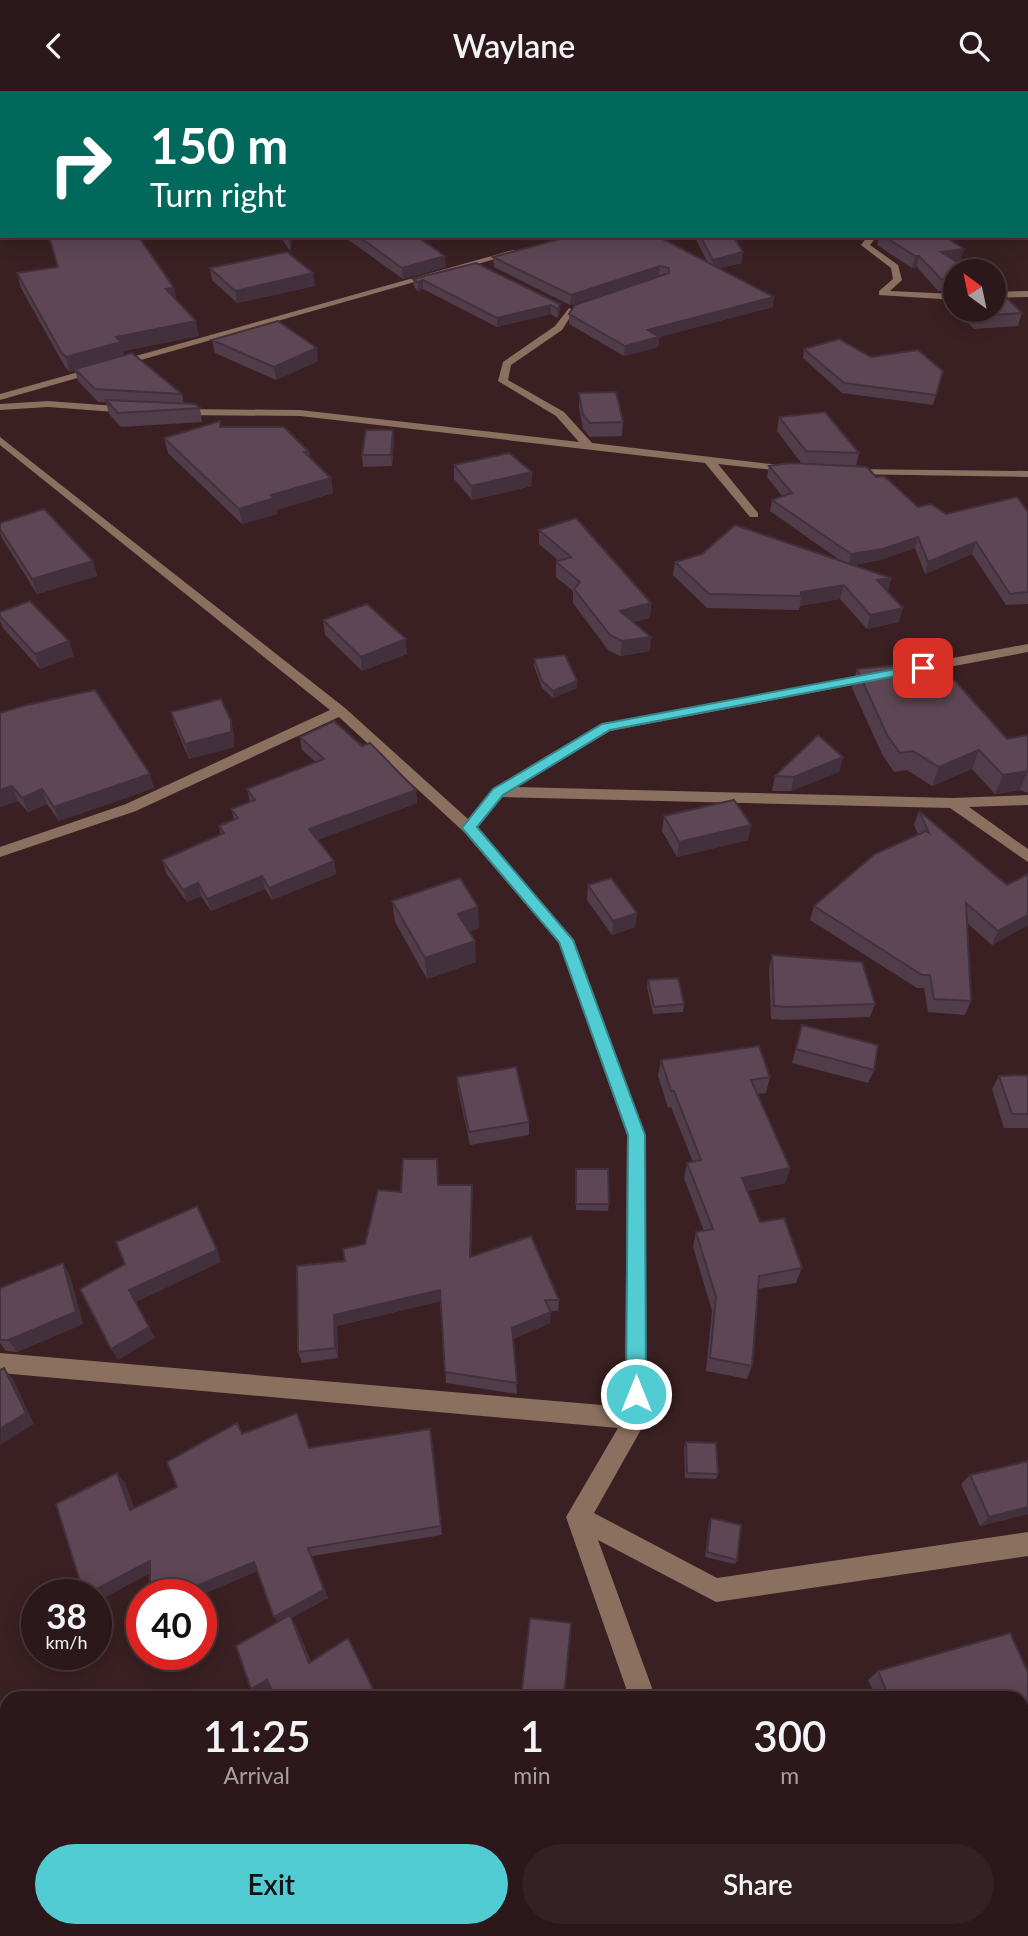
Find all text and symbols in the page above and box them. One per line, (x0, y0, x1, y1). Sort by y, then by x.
text: Waylane (453, 26, 575, 65)
icon: back (35, 27, 73, 65)
icon: search (955, 27, 993, 65)
text: 150 m (150, 116, 288, 174)
icon: right (35, 119, 126, 210)
text: Turn right (150, 175, 286, 214)
north arrow (943, 259, 1006, 322)
map controls (943, 259, 1006, 322)
pin (893, 638, 953, 698)
icon: arrive (904, 649, 942, 687)
position arrow (599, 1357, 673, 1431)
speed limit sign: 40 (126, 1579, 217, 1670)
text: 38 (46, 1594, 87, 1636)
text: km/h (45, 1631, 88, 1653)
text: 11:25 (203, 1711, 311, 1761)
text: 1 (520, 1711, 544, 1761)
text: 300 (753, 1711, 826, 1761)
text: Arrival (224, 1761, 290, 1789)
text: min (513, 1761, 551, 1789)
text: m (780, 1761, 799, 1789)
button: Exit (35, 1844, 508, 1924)
button: Share (522, 1844, 994, 1924)

